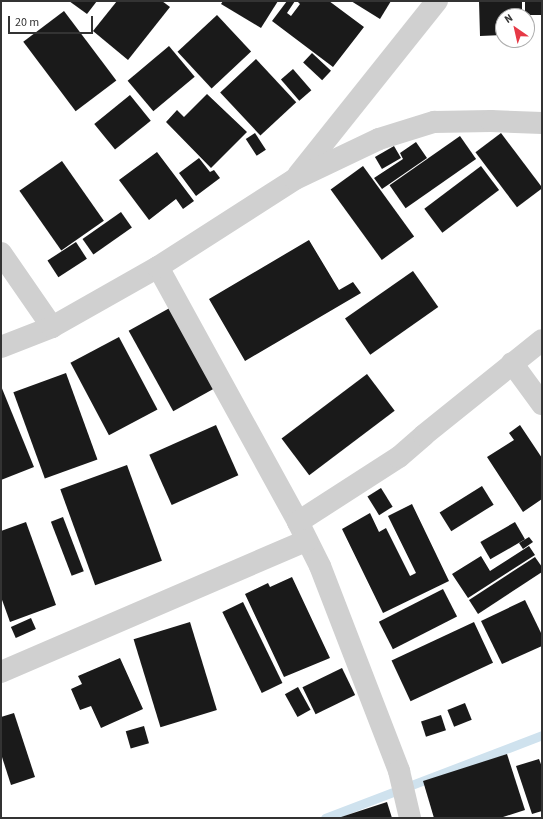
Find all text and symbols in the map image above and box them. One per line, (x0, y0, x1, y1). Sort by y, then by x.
scale bar (10, 8, 95, 34)
north arrow (495, 8, 535, 48)
text: N (501, 10, 516, 27)
text: 20 m (15, 14, 39, 31)

